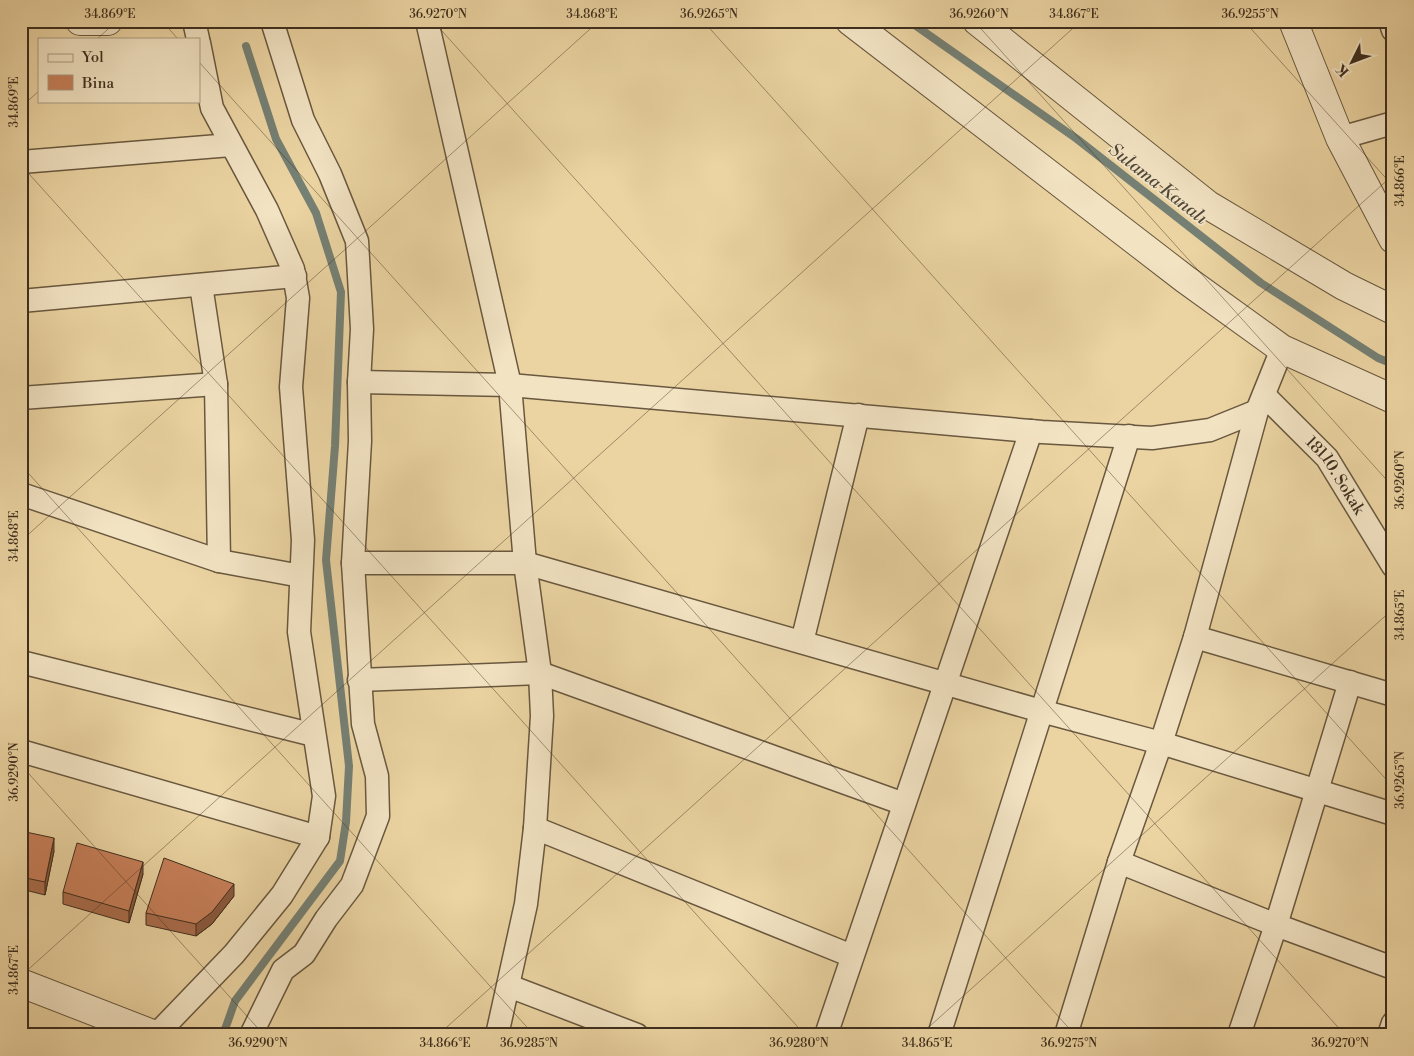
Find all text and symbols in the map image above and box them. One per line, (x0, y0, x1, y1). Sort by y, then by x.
text: 34.869°E (84, 7, 136, 22)
text: 36.9270°N (409, 7, 467, 22)
text: 34.868°E (566, 7, 618, 22)
text: 36.9265°N (680, 7, 738, 22)
text: 36.9260°N (949, 7, 1009, 22)
text: 34.867°E (1049, 7, 1099, 22)
text: 36.9255°N (1221, 7, 1279, 22)
legend (38, 38, 200, 102)
north arrow (1326, 38, 1376, 88)
text: Yol (81, 48, 104, 67)
text: K (1332, 59, 1354, 80)
text: Bina (81, 74, 114, 93)
text: 34.869°E (7, 76, 22, 128)
water label: Sulama Kanalı (1104, 138, 1212, 230)
text: 34.866°E (1393, 155, 1408, 207)
street label: 18110. Sokak (1301, 432, 1370, 520)
text: 36.9260°N (1393, 450, 1408, 510)
text: 34.868°E (7, 510, 22, 562)
text: 34.865°E (1393, 590, 1408, 640)
text: 36.9290°N (7, 742, 22, 802)
text: 36.9265°N (1393, 751, 1408, 809)
text: 34.867°E (7, 945, 22, 995)
text: 36.9290°N (228, 1036, 288, 1051)
text: 34.866°E (419, 1036, 471, 1051)
text: 36.9285°N (500, 1036, 558, 1051)
text: 36.9280°N (769, 1036, 829, 1051)
text: 34.865°E (902, 1036, 952, 1051)
text: 36.9275°N (1041, 1036, 1097, 1051)
text: 36.9270°N (1311, 1036, 1369, 1051)

